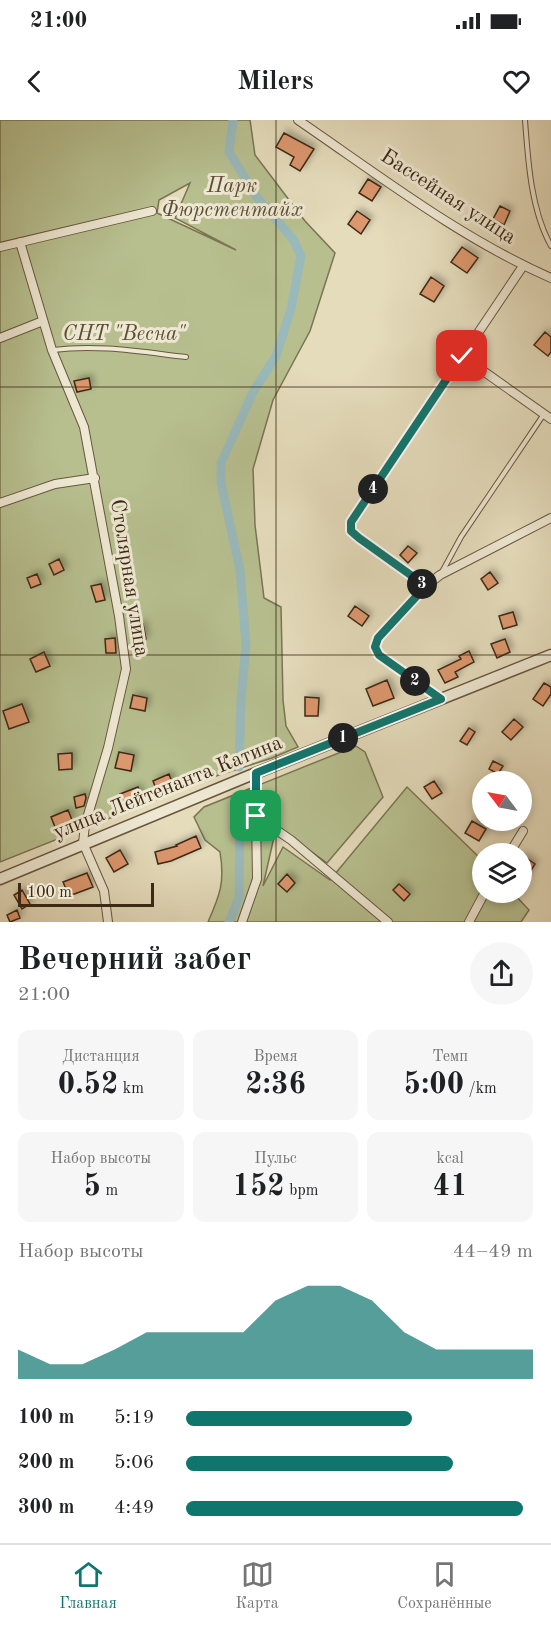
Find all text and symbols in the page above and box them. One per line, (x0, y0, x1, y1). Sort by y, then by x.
text: 21:00 (30, 10, 87, 32)
icon: back (18, 65, 51, 98)
icon: heart (500, 65, 533, 98)
text: Milers (237, 68, 314, 95)
street label: Бассейная улица (376, 145, 520, 249)
park label: Парк Фюрстентайх (161, 176, 303, 221)
park label: СНТ "Весна" (63, 324, 186, 345)
pin (436, 330, 487, 381)
icon: check (445, 339, 478, 372)
pin: 4 (358, 474, 388, 504)
text: 4 (368, 481, 378, 497)
street label: Столярная улица (106, 498, 152, 658)
pin: 3 (407, 569, 437, 599)
text: 3 (417, 576, 427, 592)
pin: 2 (400, 666, 430, 696)
text: 2 (410, 673, 420, 689)
pin: 1 (328, 723, 358, 753)
text: 1 (338, 730, 348, 746)
street label: улица Лейтенанта Катина (51, 732, 285, 844)
north arrow (472, 771, 532, 831)
map controls (472, 771, 532, 903)
pin (230, 790, 281, 841)
icon: arrive (239, 799, 272, 832)
button: layers (472, 843, 532, 903)
scale bar (18, 880, 154, 908)
text: 100 m (27, 885, 72, 901)
button: share (470, 942, 533, 1005)
text: Вечерний забег (18, 944, 251, 977)
text: 21:00 (18, 985, 70, 1005)
text: Дистанция (62, 1049, 140, 1065)
text: Время (253, 1049, 298, 1065)
text: Темп (432, 1049, 468, 1065)
text: 0.52 (58, 1070, 118, 1100)
text: 2:36 (245, 1070, 306, 1100)
text: 5:00 (404, 1070, 464, 1100)
text: km (118, 1081, 144, 1097)
text: /km (464, 1081, 497, 1097)
text: Набор высоты (51, 1151, 151, 1167)
text: Пульс (254, 1151, 297, 1167)
text: kcal (436, 1151, 464, 1167)
text: 5 (84, 1172, 101, 1202)
text: 152 (233, 1172, 285, 1202)
text: 41 (433, 1172, 468, 1202)
text: m (101, 1183, 118, 1199)
text: bpm (285, 1183, 318, 1199)
text: Набор высоты (18, 1242, 144, 1262)
text: 44–49 m (453, 1242, 533, 1262)
text: 100 m (18, 1408, 74, 1428)
text: 5:19 (114, 1408, 154, 1428)
text: 200 m (18, 1453, 74, 1473)
text: 5:06 (114, 1453, 154, 1473)
text: 300 m (18, 1498, 74, 1518)
text: 4:49 (114, 1498, 154, 1518)
tab: Главная (59, 1558, 117, 1614)
tab: Карта (235, 1558, 279, 1614)
tab: Сохранённые (397, 1558, 492, 1614)

